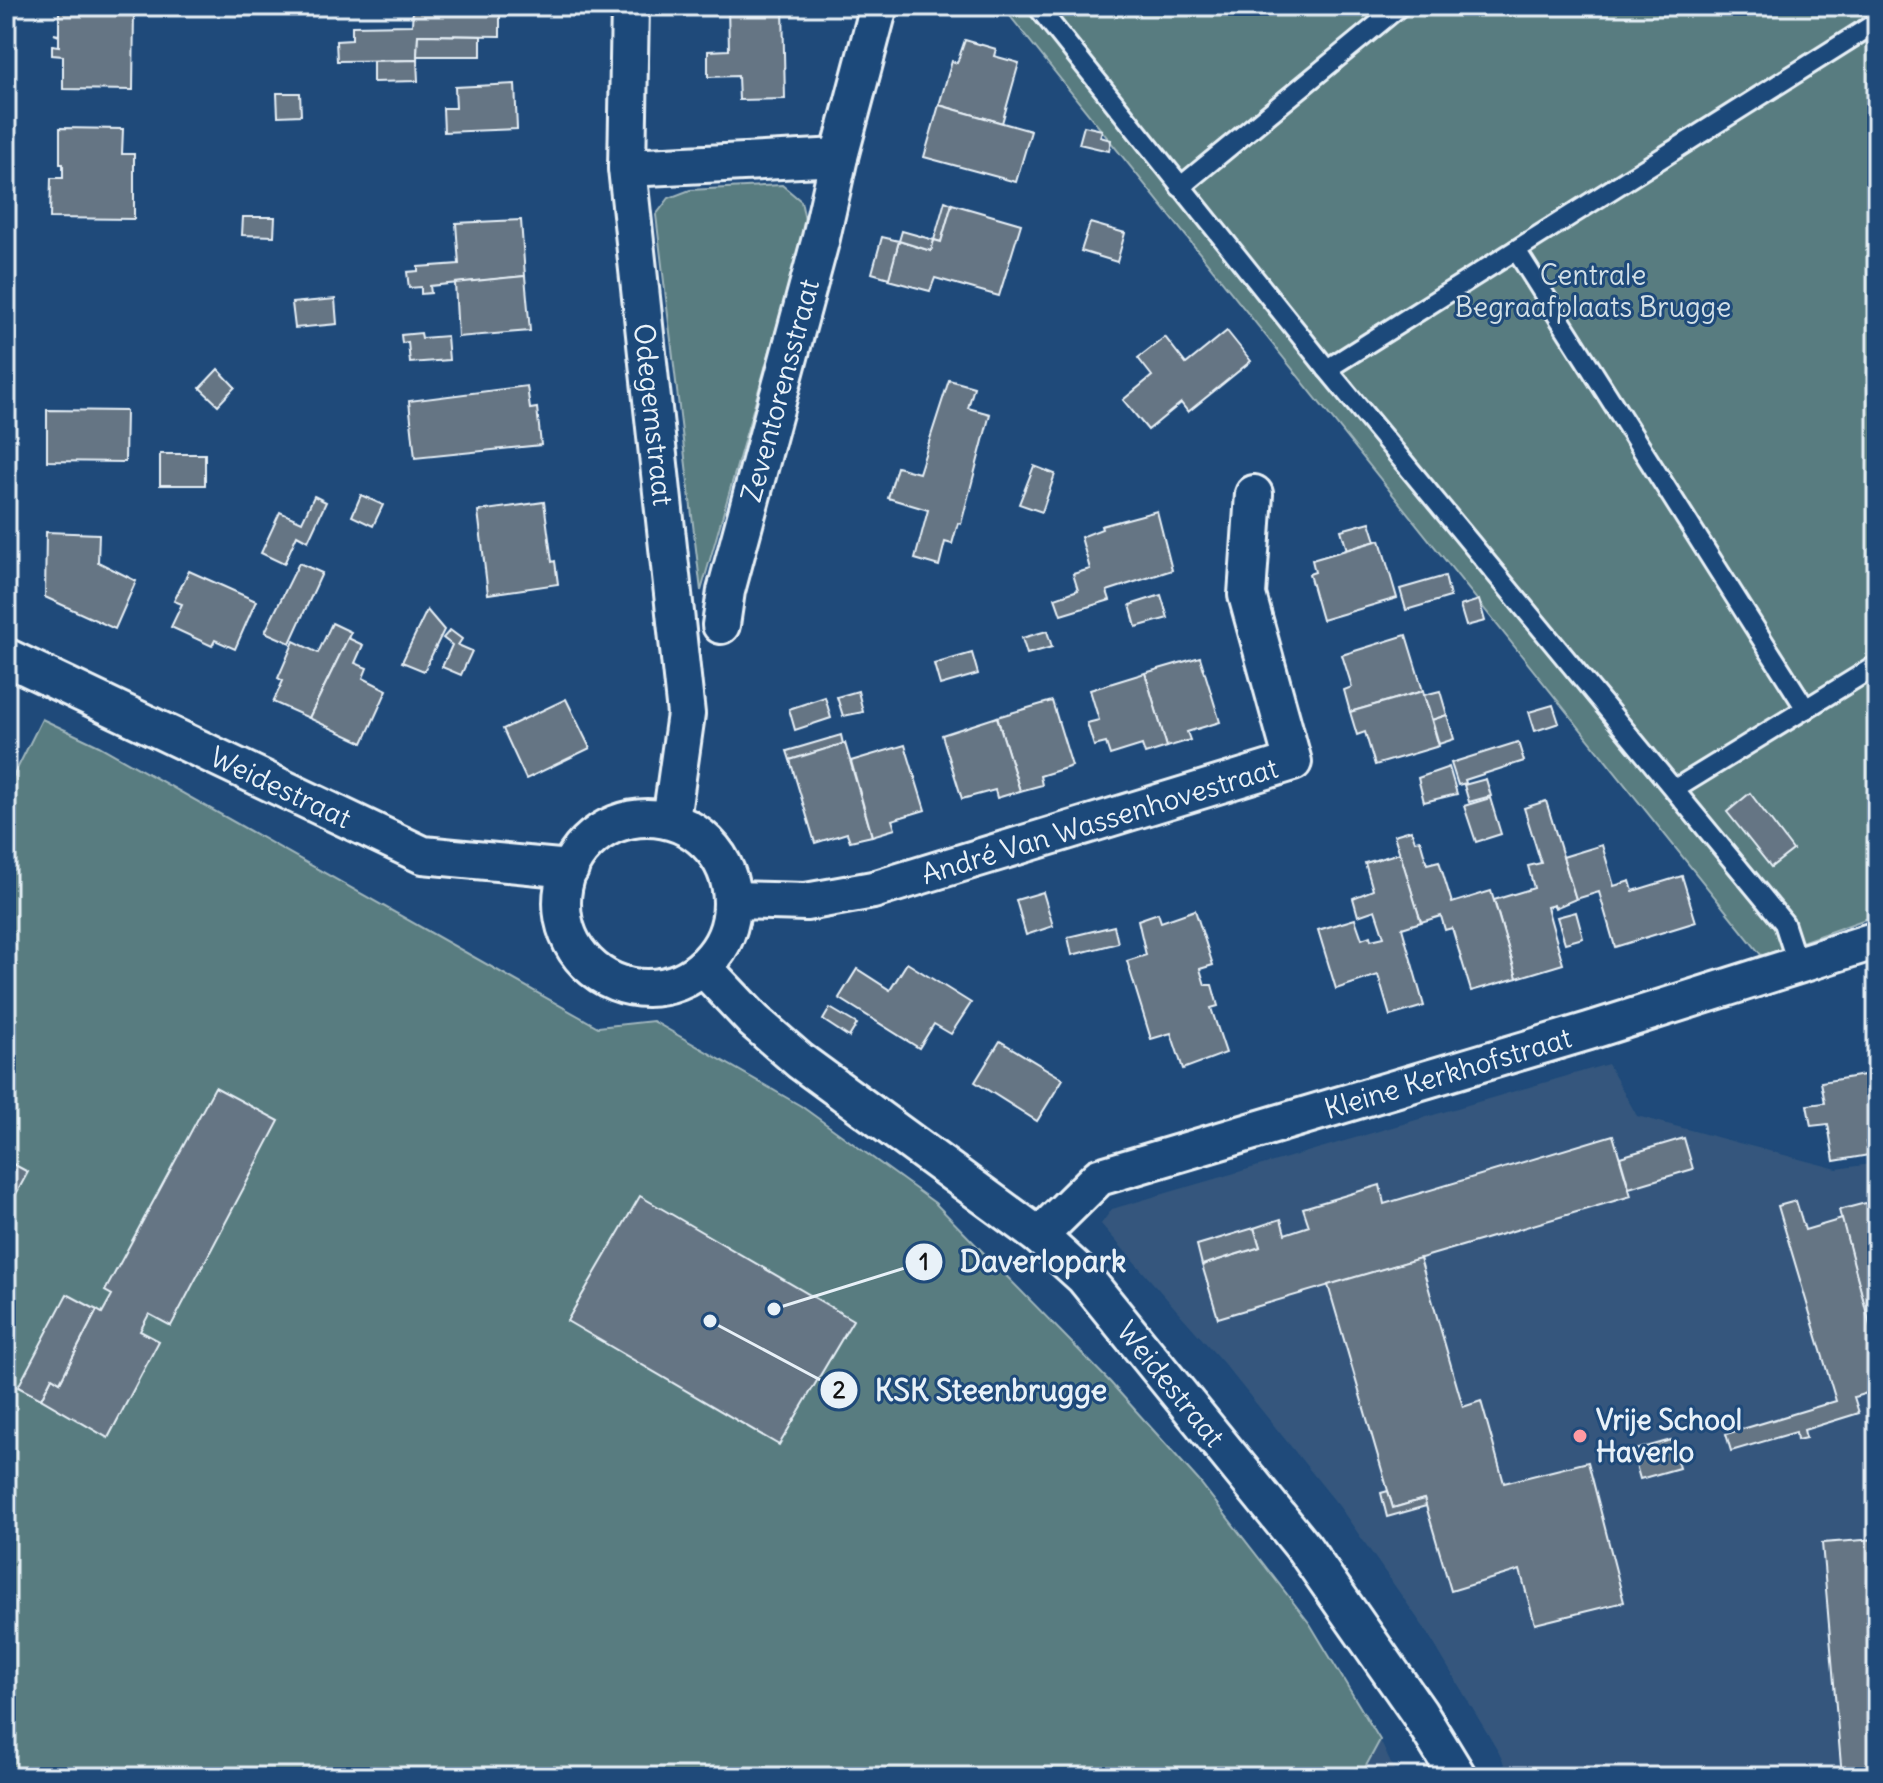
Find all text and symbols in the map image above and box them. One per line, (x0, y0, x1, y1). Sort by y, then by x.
park label: Centrale Begraafplaats Brugge (1455, 257, 1731, 325)
street label: Zeventorensstraat (733, 275, 827, 506)
street label: Odegemstraat (626, 322, 681, 507)
street label: Weidestraat (204, 739, 357, 836)
street label: André Van Wassenhovestraat (917, 750, 1282, 892)
street label: Kleine Kerkhofstraat (1320, 1019, 1575, 1127)
callout: Daverlopark (904, 1235, 1143, 1289)
text: Daverlopark (960, 1242, 1126, 1280)
text: 1 (919, 1246, 929, 1276)
street label: Weidestraat (1109, 1314, 1233, 1454)
callout: KSK Steenbrugge (819, 1363, 1123, 1417)
text: KSK Steenbrugge (875, 1371, 1107, 1409)
text: 2 (832, 1374, 846, 1404)
place label: Vrije School Haverlo (1596, 1402, 1742, 1470)
marker: Vrije School Haverlo (1571, 1427, 1589, 1445)

